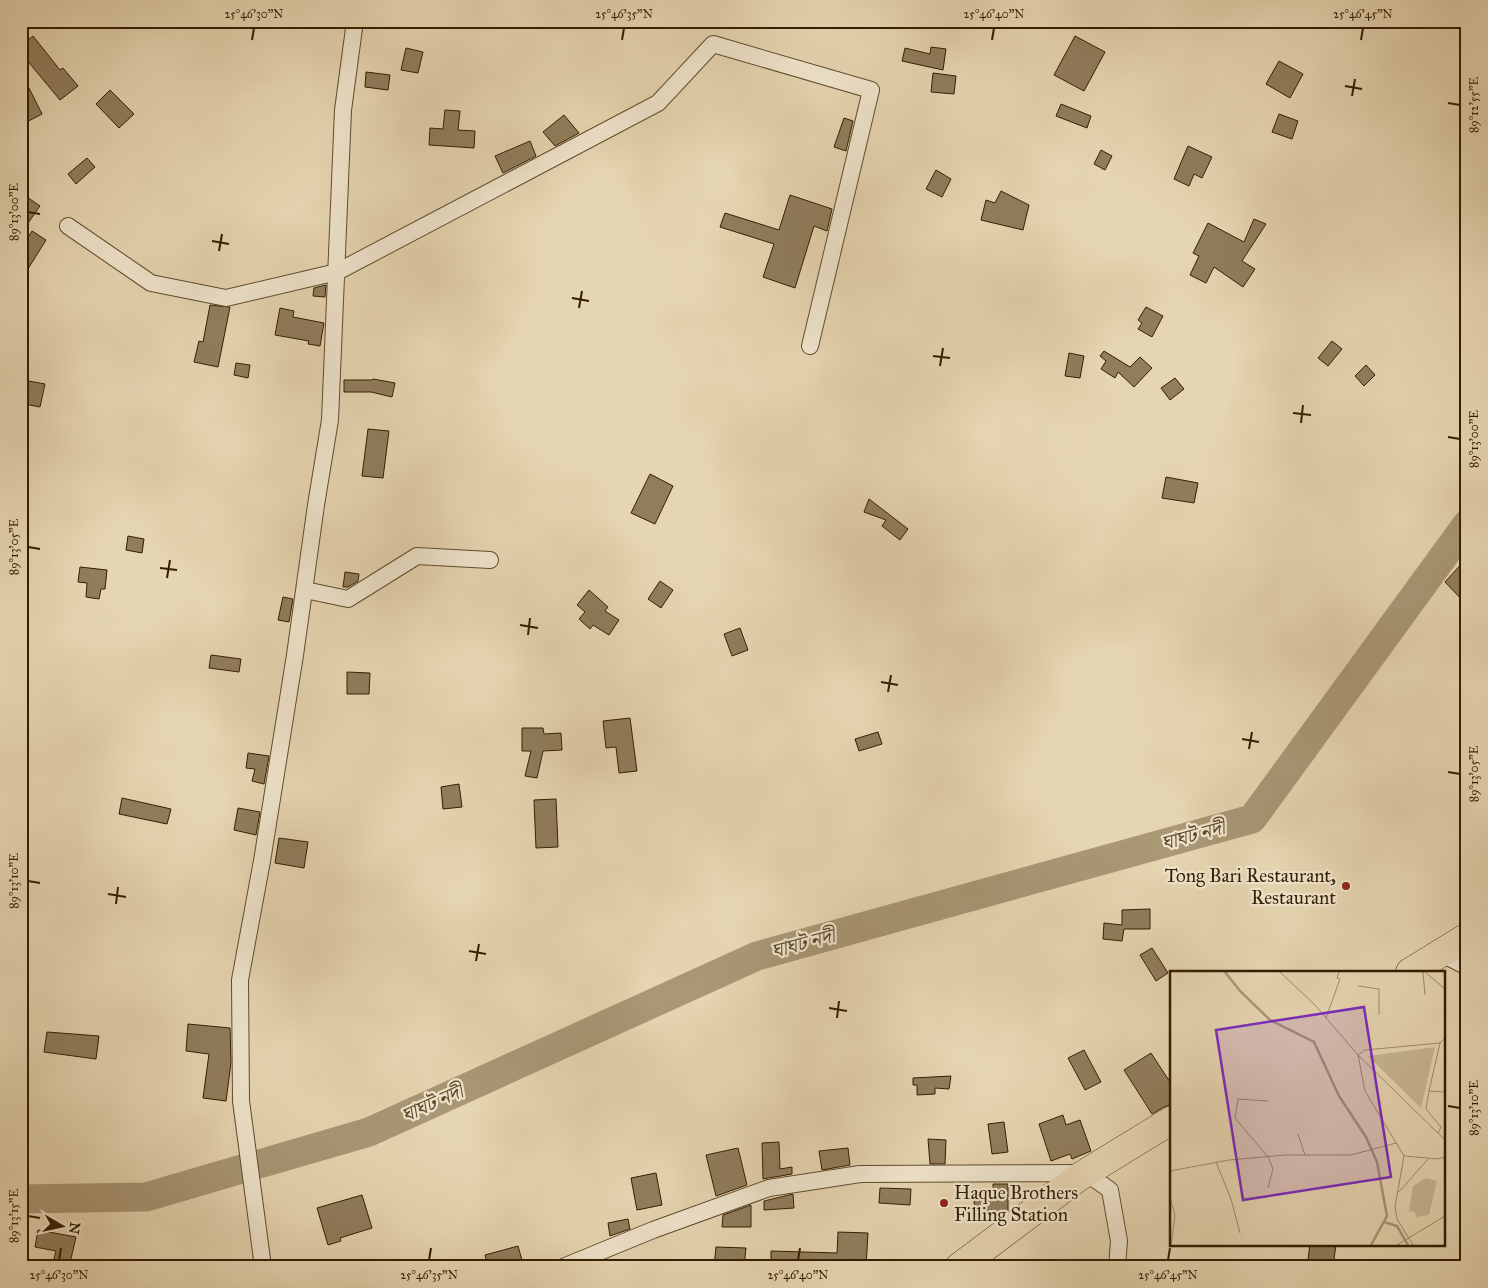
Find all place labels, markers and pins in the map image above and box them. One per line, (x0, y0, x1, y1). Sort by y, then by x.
place label: Tong Bari Restaurant, Restaurant (1165, 864, 1336, 909)
marker: Tong Bari Restaurant, Restaurant (1340, 880, 1352, 892)
place label: Haque Brothers Filling Station (954, 1181, 1078, 1227)
marker: Haque Brothers Filling Station (938, 1197, 950, 1209)

